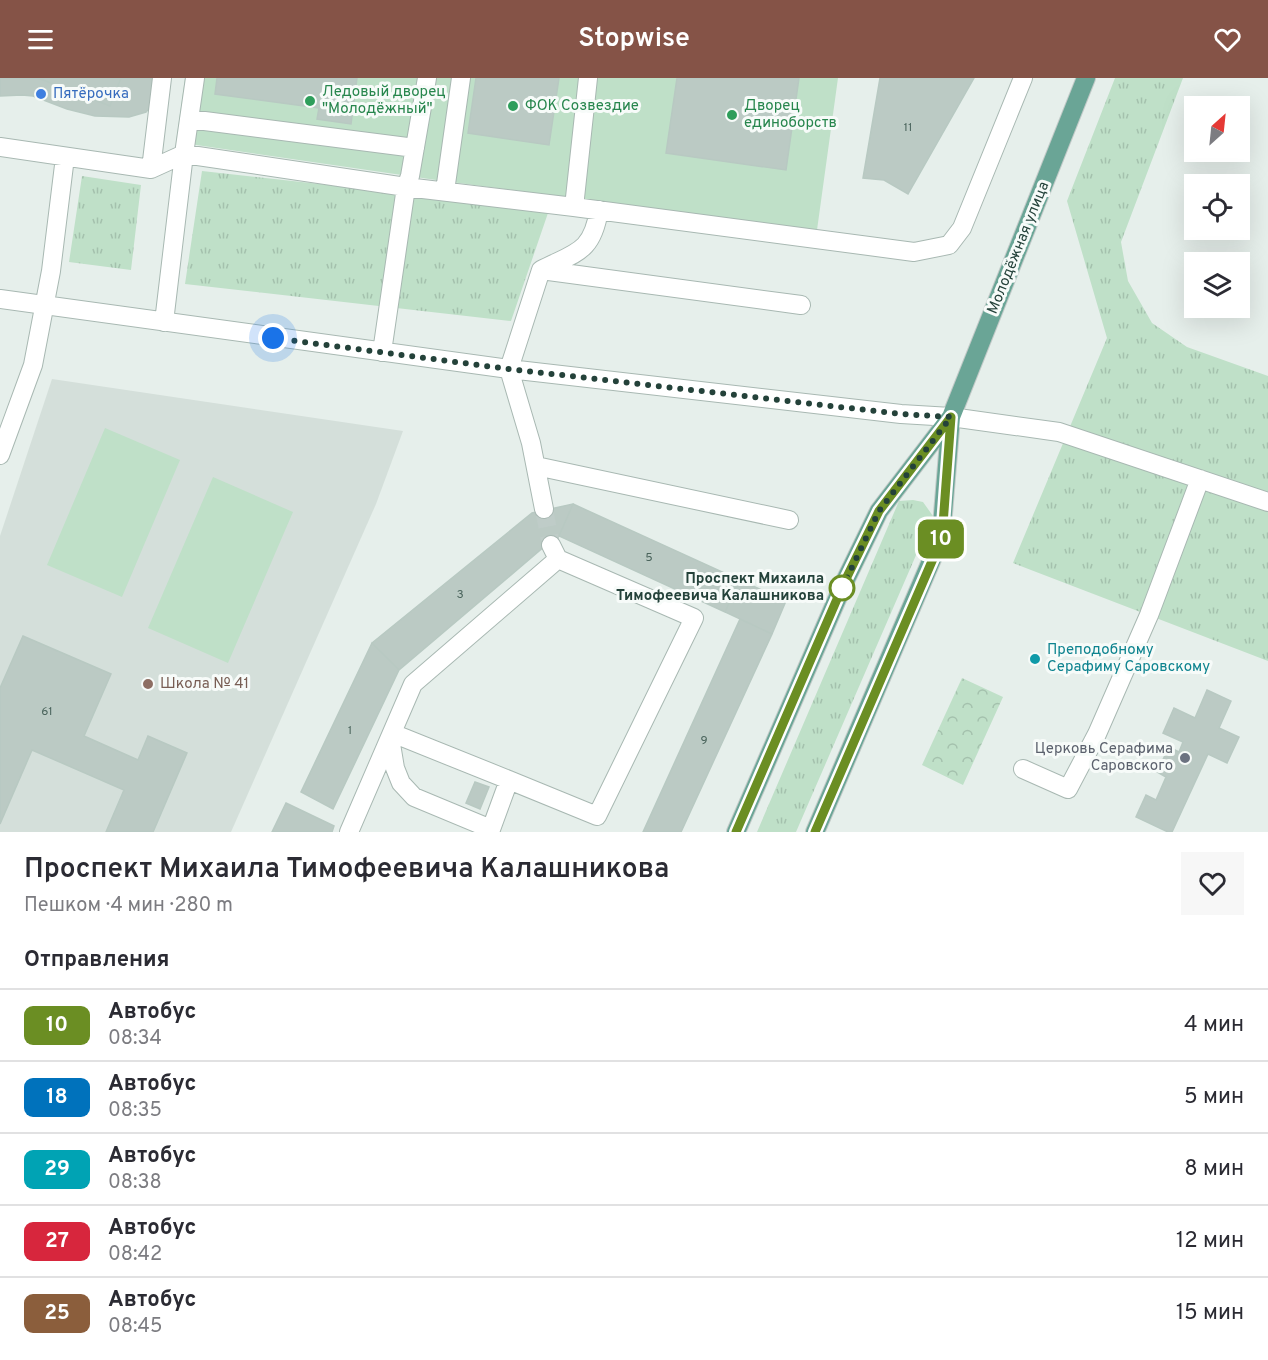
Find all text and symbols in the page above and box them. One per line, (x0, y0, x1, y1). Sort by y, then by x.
text: Stopwise (578, 22, 690, 56)
icon: menu (24, 23, 57, 56)
icon: heart (1211, 23, 1244, 56)
place label: Ледовый дворец "Молодёжный" (322, 83, 446, 119)
place label: Пятёрочка (53, 85, 129, 104)
marker: Пятёрочка (34, 87, 48, 101)
marker: Ледовый дворец "Молодёжный" (303, 94, 317, 108)
north arrow (1184, 96, 1250, 162)
map controls (1184, 96, 1250, 318)
place label: ФОК Созвездие (525, 97, 639, 116)
place label: Дворец единоборств (744, 97, 837, 133)
marker: ФОК Созвездие (506, 99, 520, 113)
marker: Дворец единоборств (725, 108, 739, 122)
house number: 11 (904, 120, 912, 136)
button: locate (1184, 174, 1250, 240)
street label: Молодёжная улица (984, 179, 1054, 317)
button: layers (1184, 252, 1250, 318)
your location (258, 323, 288, 353)
line badge: 10 (914, 520, 968, 558)
text: 10 (930, 526, 952, 553)
house number: 5 (645, 550, 653, 566)
place label: Проспект Михаила Тимофеевича Калашникова (616, 570, 824, 606)
marker: Проспект Михаила Тимофеевича Калашникова (829, 575, 855, 601)
house number: 3 (456, 587, 464, 603)
place label: Преподобному Серафиму Саровскому (1047, 641, 1210, 677)
marker: Преподобному Серафиму Саровскому (1028, 652, 1042, 666)
place label: Школа № 41 (160, 675, 249, 694)
marker: Школа № 41 (141, 677, 155, 691)
house number: 61 (41, 704, 53, 720)
house number: 1 (348, 723, 352, 739)
house number: 9 (700, 733, 708, 749)
place label: Церковь Серафима Саровского (1035, 740, 1173, 776)
marker: Церковь Серафима Саровского (1178, 751, 1192, 765)
text: Проспект Михаила Тимофеевича Калашникова (24, 852, 669, 888)
button: heart (1181, 852, 1244, 915)
text: Пешком · 4 мин · 280 m (24, 893, 233, 919)
text: Отправления (24, 947, 169, 974)
text: Автобус (108, 999, 196, 1026)
text: 10 (46, 1012, 68, 1039)
text: 4 мин (1184, 1012, 1244, 1039)
text: 08:34 (108, 1026, 162, 1052)
text: Автобус (108, 1071, 196, 1098)
text: 18 (46, 1084, 68, 1111)
text: 5 мин (1184, 1084, 1244, 1111)
text: 08:35 (108, 1098, 162, 1124)
text: Автобус (108, 1143, 196, 1170)
text: 29 (44, 1156, 70, 1183)
text: 8 мин (1184, 1156, 1244, 1183)
text: 08:38 (108, 1170, 162, 1196)
text: Автобус (108, 1215, 196, 1242)
text: 27 (45, 1228, 69, 1255)
text: 12 мин (1176, 1228, 1244, 1255)
text: 08:42 (108, 1242, 162, 1268)
text: Автобус (108, 1287, 196, 1314)
text: 25 (44, 1300, 70, 1327)
text: 15 мин (1176, 1300, 1244, 1327)
text: 08:45 (108, 1314, 162, 1340)

